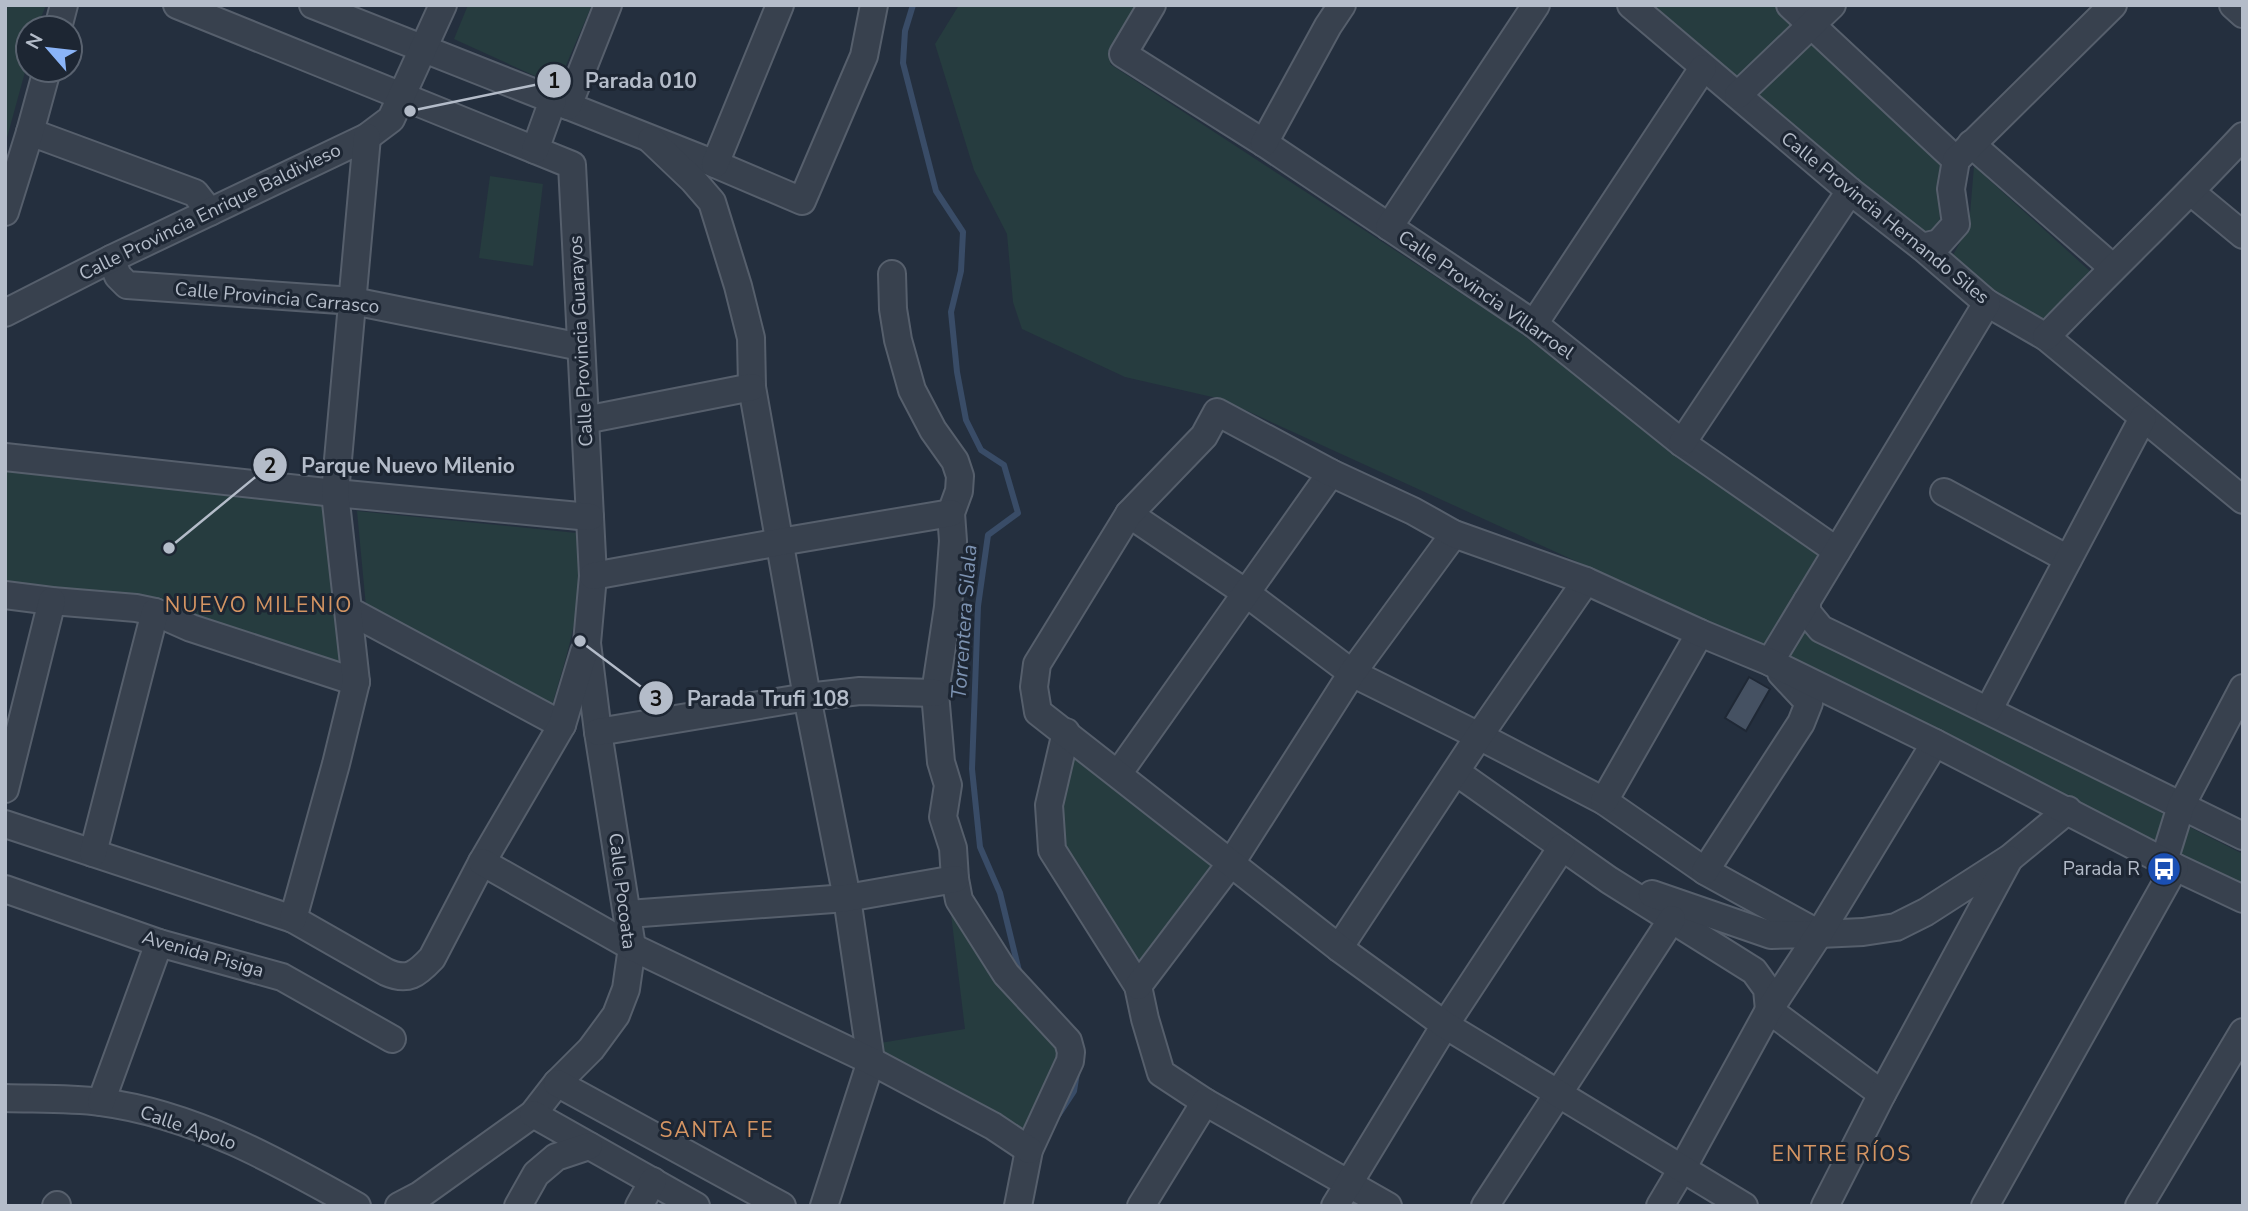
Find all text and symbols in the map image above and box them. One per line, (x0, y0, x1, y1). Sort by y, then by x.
north arrow (14, 14, 84, 84)
text: N (20, 29, 50, 54)
callout: Parada 010 (536, 60, 711, 102)
text: 1 (548, 67, 560, 95)
text: Parada 010 (585, 67, 697, 95)
street label: Calle Provincia Hernando Siles (1775, 126, 1995, 310)
street label: Calle Provincia Enrique Baldivieso (75, 137, 345, 287)
street label: Calle Provincia Villarroel (1393, 224, 1580, 366)
street label: Calle Provincia Guarayos (562, 235, 600, 447)
street label: Calle Provincia Carrasco (174, 276, 380, 320)
callout: Parque Nuevo Milenio (252, 444, 529, 486)
text: 2 (264, 452, 276, 480)
text: Parque Nuevo Milenio (301, 452, 515, 480)
water label: Torrentera Silala (945, 543, 983, 701)
district label: NUEVO MILENIO (165, 591, 353, 619)
callout: Parada Trufi 108 (638, 677, 864, 719)
text: 3 (650, 685, 662, 713)
text: Parada Trufi 108 (687, 685, 849, 713)
street label: Calle Pocoata (602, 831, 642, 951)
bus stop icon: Parada R (2145, 850, 2183, 888)
place label: Parada R (2063, 856, 2140, 882)
street label: Avenida Pisiga (139, 924, 267, 984)
street label: Calle Apolo (136, 1099, 240, 1157)
district label: SANTA FE (659, 1116, 775, 1144)
district label: ENTRE RÍOS (1772, 1140, 1912, 1168)

